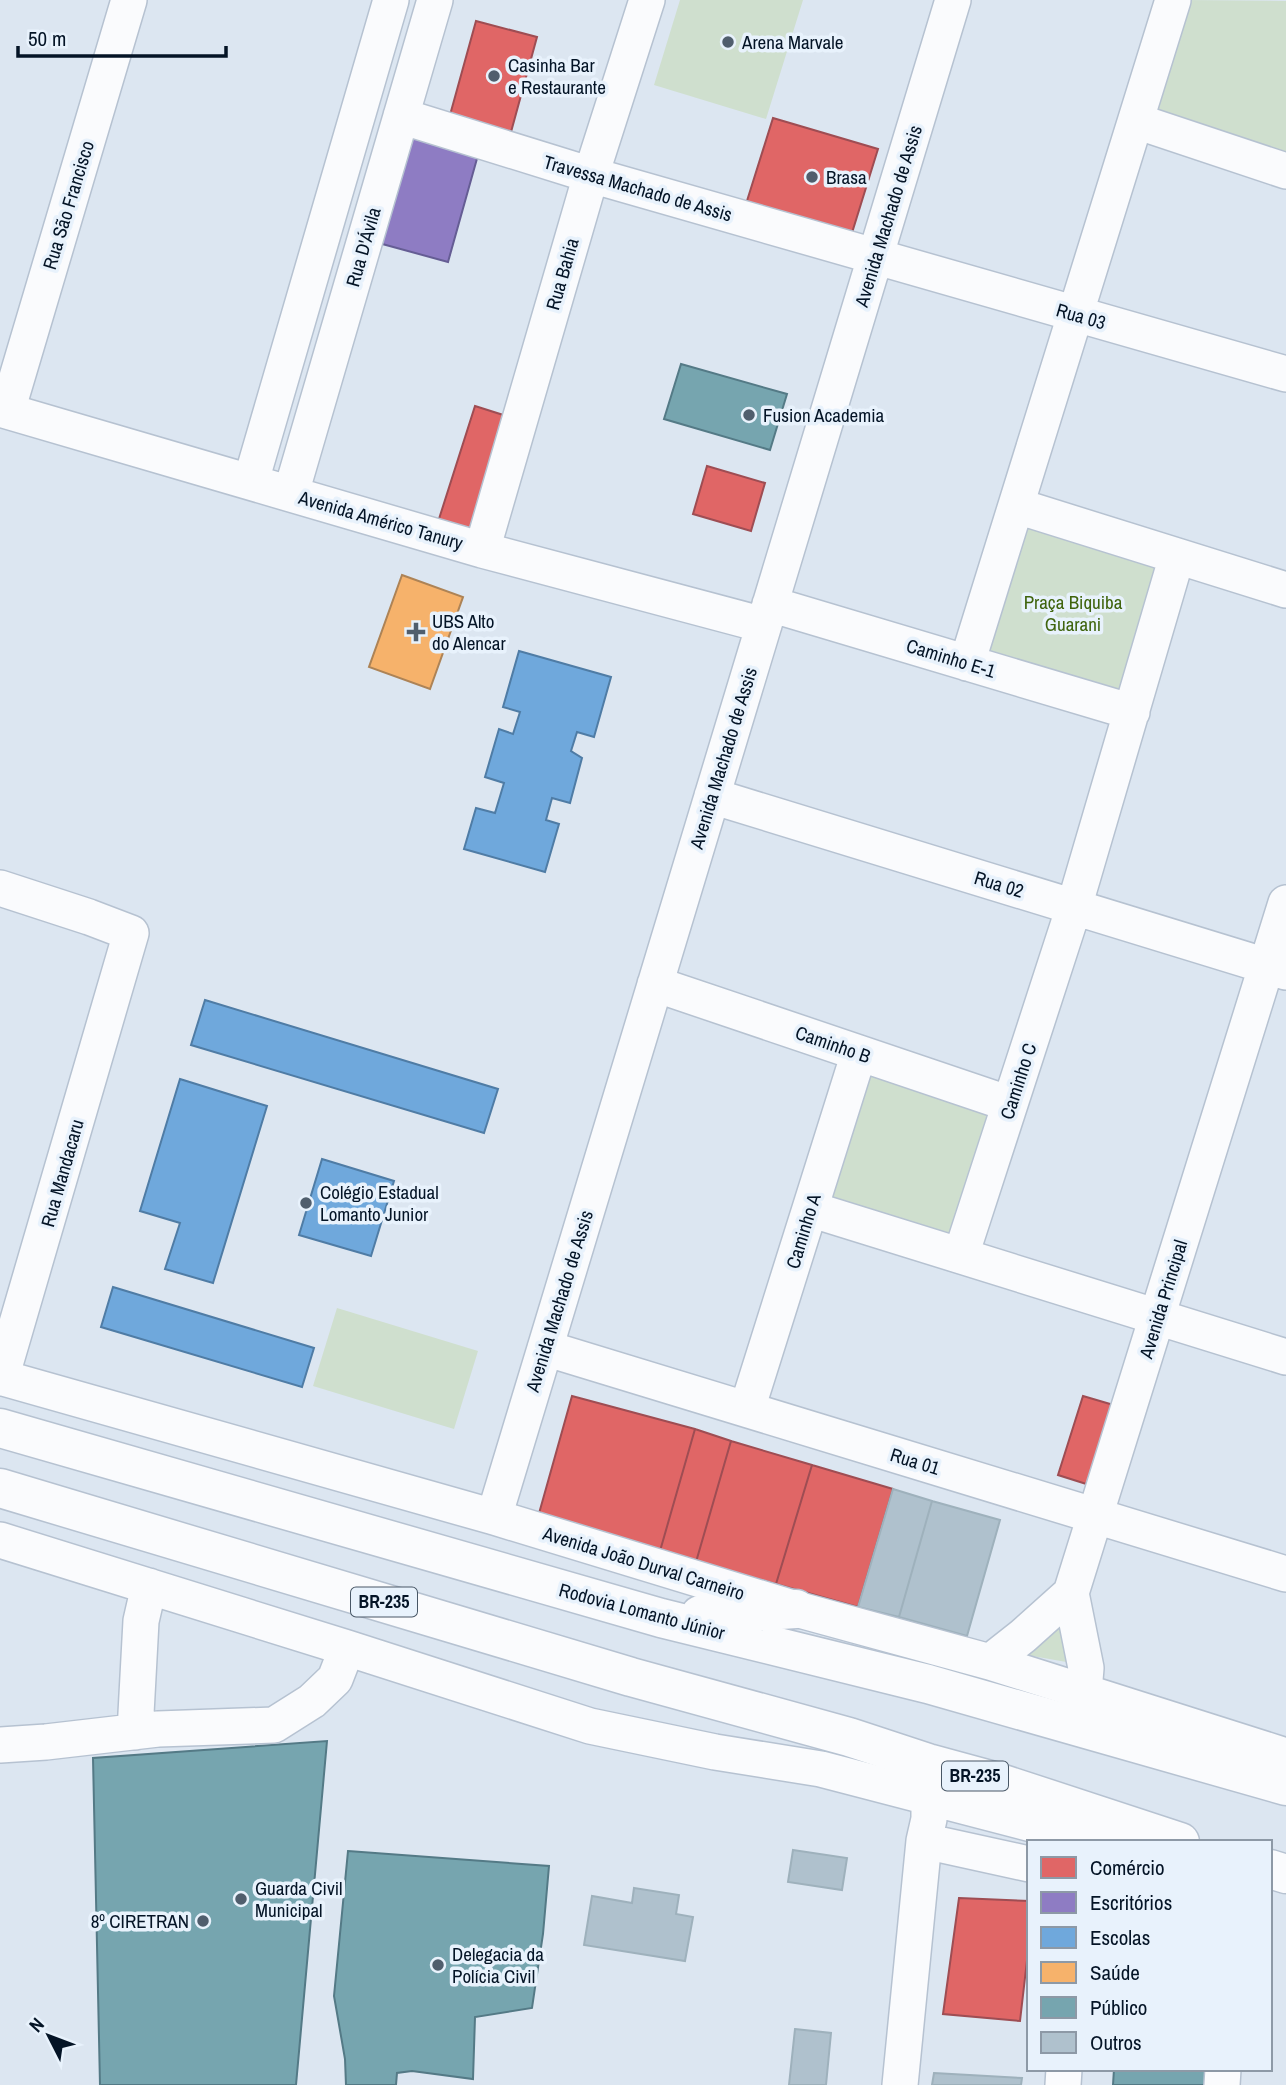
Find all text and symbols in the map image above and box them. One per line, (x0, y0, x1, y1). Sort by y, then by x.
scale bar (18, 14, 226, 58)
text: 50 m (28, 24, 66, 53)
place label: Arena Marvale (741, 29, 843, 55)
marker: Arena Marvale (720, 34, 736, 50)
place label: Casinha Bar e Restaurante (508, 52, 606, 100)
marker: Casinha Bar e Restaurante (486, 68, 502, 84)
street label: Avenida Machado de Assis (848, 122, 928, 311)
street label: Rua São Francisco (36, 137, 100, 273)
street label: Travessa Machado de Assis (541, 149, 736, 227)
place label: Brasa (826, 164, 867, 190)
marker: Brasa (804, 169, 820, 185)
street label: Rua D'Ávila (339, 204, 387, 290)
street label: Rua Bahia (539, 235, 585, 313)
street label: Rua 03 (1053, 297, 1109, 335)
place label: Fusion Academia (763, 402, 885, 428)
marker: Fusion Academia (741, 407, 757, 423)
street label: Avenida Américo Tanury (295, 484, 466, 556)
park label: Praça Biquiba Guarani (1024, 589, 1123, 637)
place label: UBS Alto do Alencar (432, 608, 506, 656)
marker: UBS Alto do Alencar (406, 622, 426, 642)
street label: Caminho E-1 (903, 632, 999, 684)
street label: Avenida Machado de Assis (683, 664, 763, 853)
street label: Rua 02 (971, 864, 1027, 904)
street label: Caminho B (792, 1019, 874, 1069)
street label: Caminho C (993, 1040, 1043, 1122)
street label: Rua Mandacaru (34, 1116, 90, 1230)
place label: Colégio Estadual Lomanto Junior (320, 1179, 439, 1227)
street label: Caminho A (779, 1190, 827, 1272)
marker: Colégio Estadual Lomanto Junior (298, 1195, 314, 1211)
street label: Avenida Machado de Assis (519, 1207, 599, 1396)
street label: Avenida Principal (1132, 1237, 1193, 1362)
street label: Rua 01 (887, 1441, 943, 1481)
street label: Avenida João Durval Carneiro (539, 1520, 748, 1606)
street label: Rodovia Lomanto Júnior (556, 1576, 729, 1646)
road number: BR-235 (351, 1588, 417, 1616)
road number: BR-235 (942, 1762, 1008, 1791)
legend (1027, 1840, 1272, 2071)
text: Comércio (1090, 1853, 1165, 1882)
place label: Guarda Civil Municipal (255, 1875, 342, 1923)
text: Escritórios (1090, 1888, 1172, 1917)
marker: Guarda Civil Municipal (233, 1891, 249, 1907)
place label: 8º CIRETRAN (91, 1908, 189, 1934)
marker: 8º CIRETRAN (195, 1913, 211, 1929)
text: Escolas (1090, 1923, 1150, 1952)
place label: Delegacia da Polícia Civil (452, 1941, 544, 1989)
marker: Delegacia da Polícia Civil (430, 1957, 446, 1973)
text: Saúde (1090, 1958, 1140, 1987)
text: Público (1090, 1993, 1147, 2022)
north arrow (14, 2001, 84, 2071)
text: N (23, 2012, 50, 2038)
text: Outros (1090, 2028, 1142, 2057)

